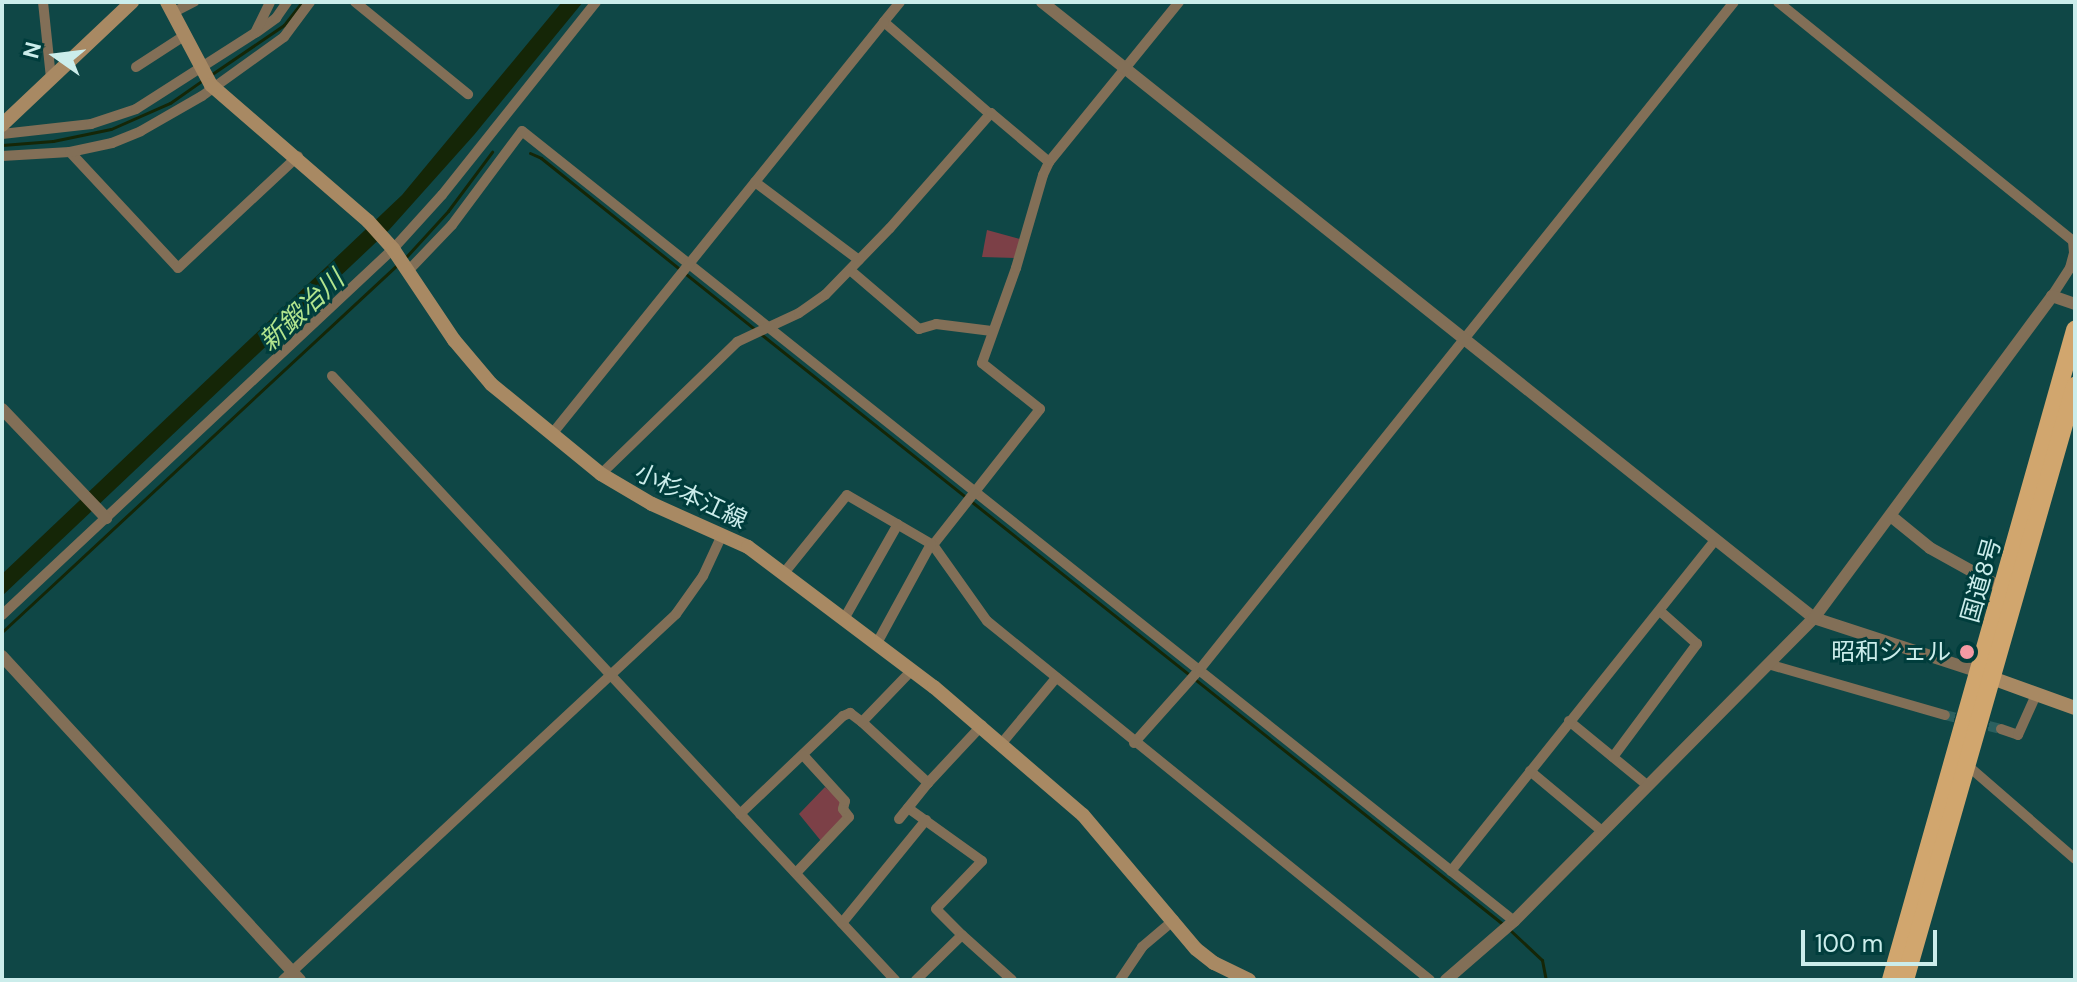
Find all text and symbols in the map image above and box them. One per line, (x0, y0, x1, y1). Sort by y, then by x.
north arrow (16, 16, 96, 96)
text: N (16, 39, 48, 61)
water label: 新鍛冶川 (253, 264, 351, 358)
street label: 小杉本江線 (631, 458, 751, 534)
street label: 国道8号 (1955, 534, 2007, 626)
place label: 昭和シェル (1831, 638, 1951, 666)
marker: 昭和シェル (1958, 643, 1976, 661)
scale bar (1805, 914, 1941, 964)
text: 100 m (1815, 928, 1883, 959)

